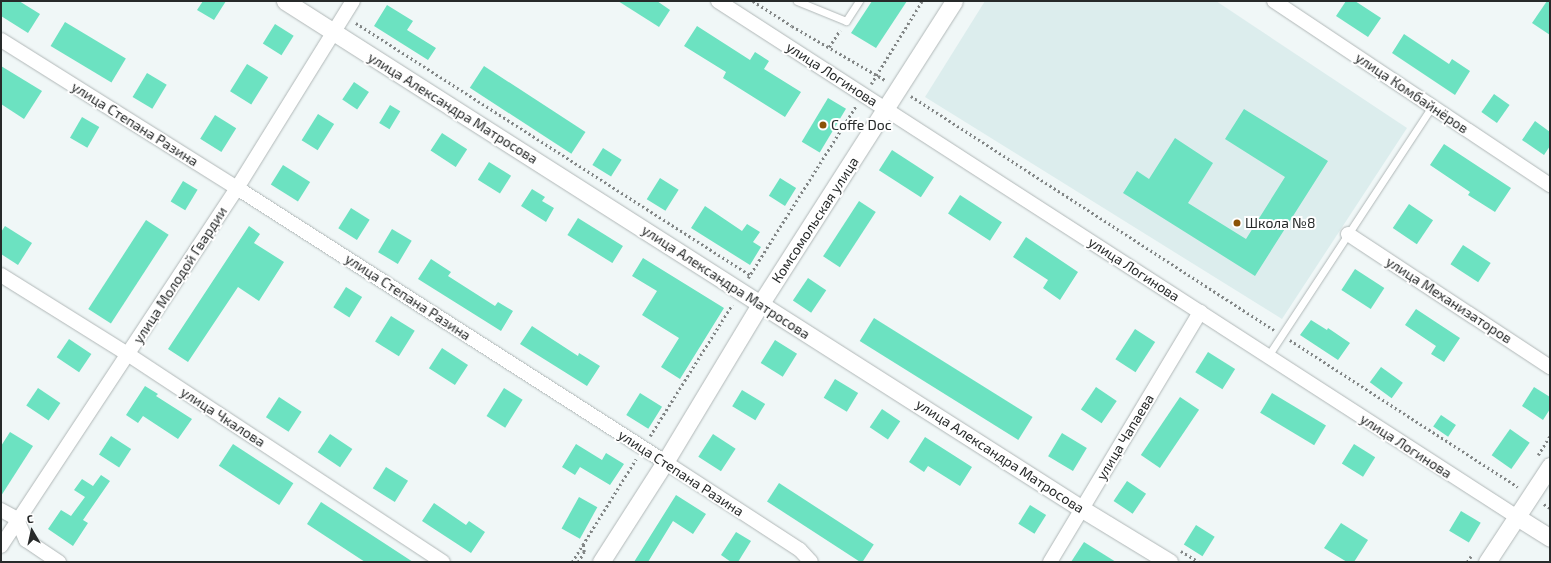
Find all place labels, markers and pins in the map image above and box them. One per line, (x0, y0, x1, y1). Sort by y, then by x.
place label: Coffe Doc (831, 117, 891, 133)
marker: Coffe Doc (818, 120, 828, 130)
place label: Школа №8 (1245, 215, 1316, 231)
marker: Школа №8 (1232, 218, 1242, 228)

